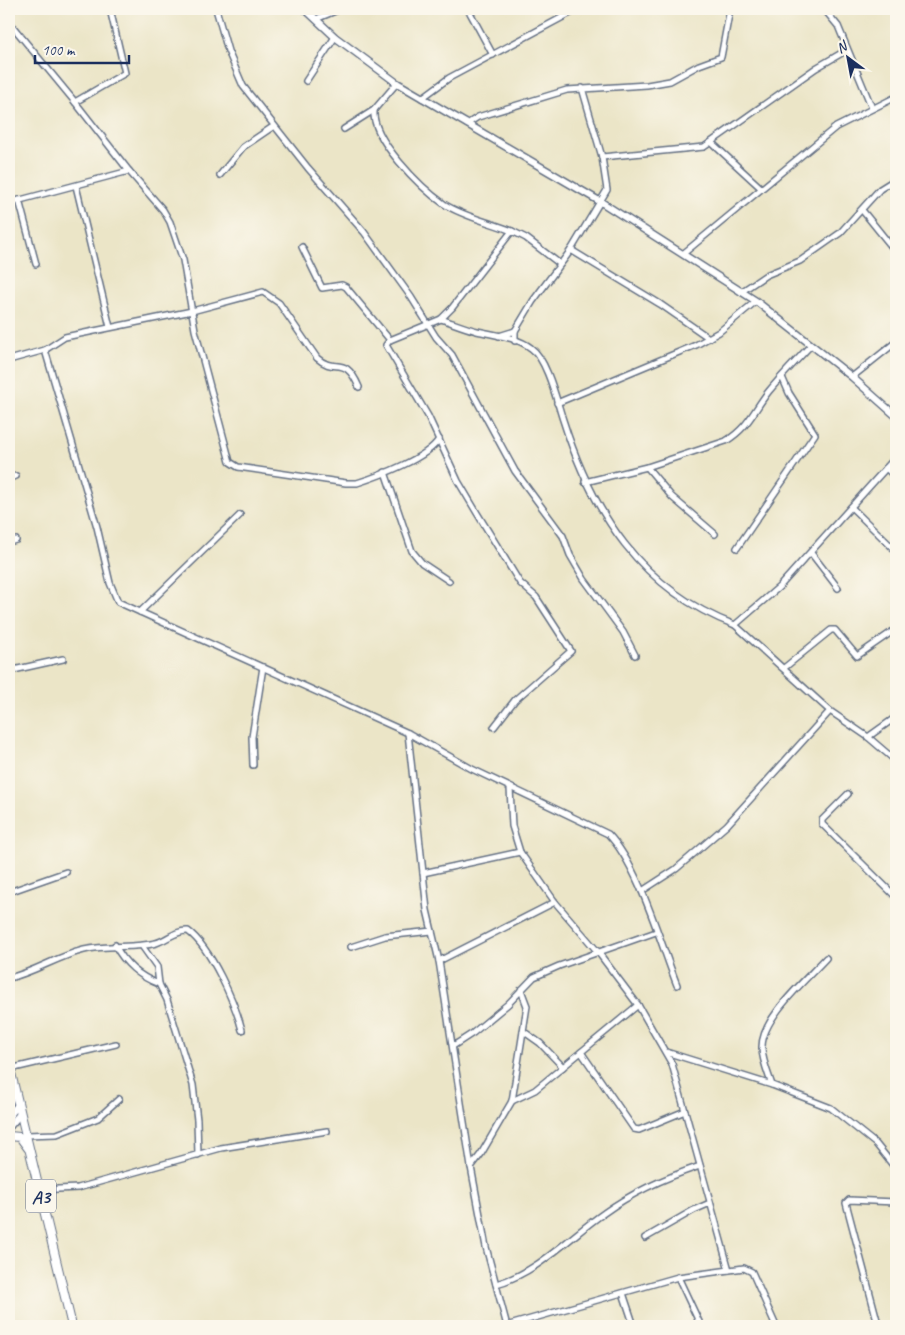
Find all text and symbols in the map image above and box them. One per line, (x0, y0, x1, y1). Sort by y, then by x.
scale bar (35, 32, 129, 64)
north arrow (822, 32, 872, 82)
text: N (833, 37, 852, 57)
text: 100 m (42, 41, 76, 60)
road number: A3 (26, 1180, 56, 1212)

